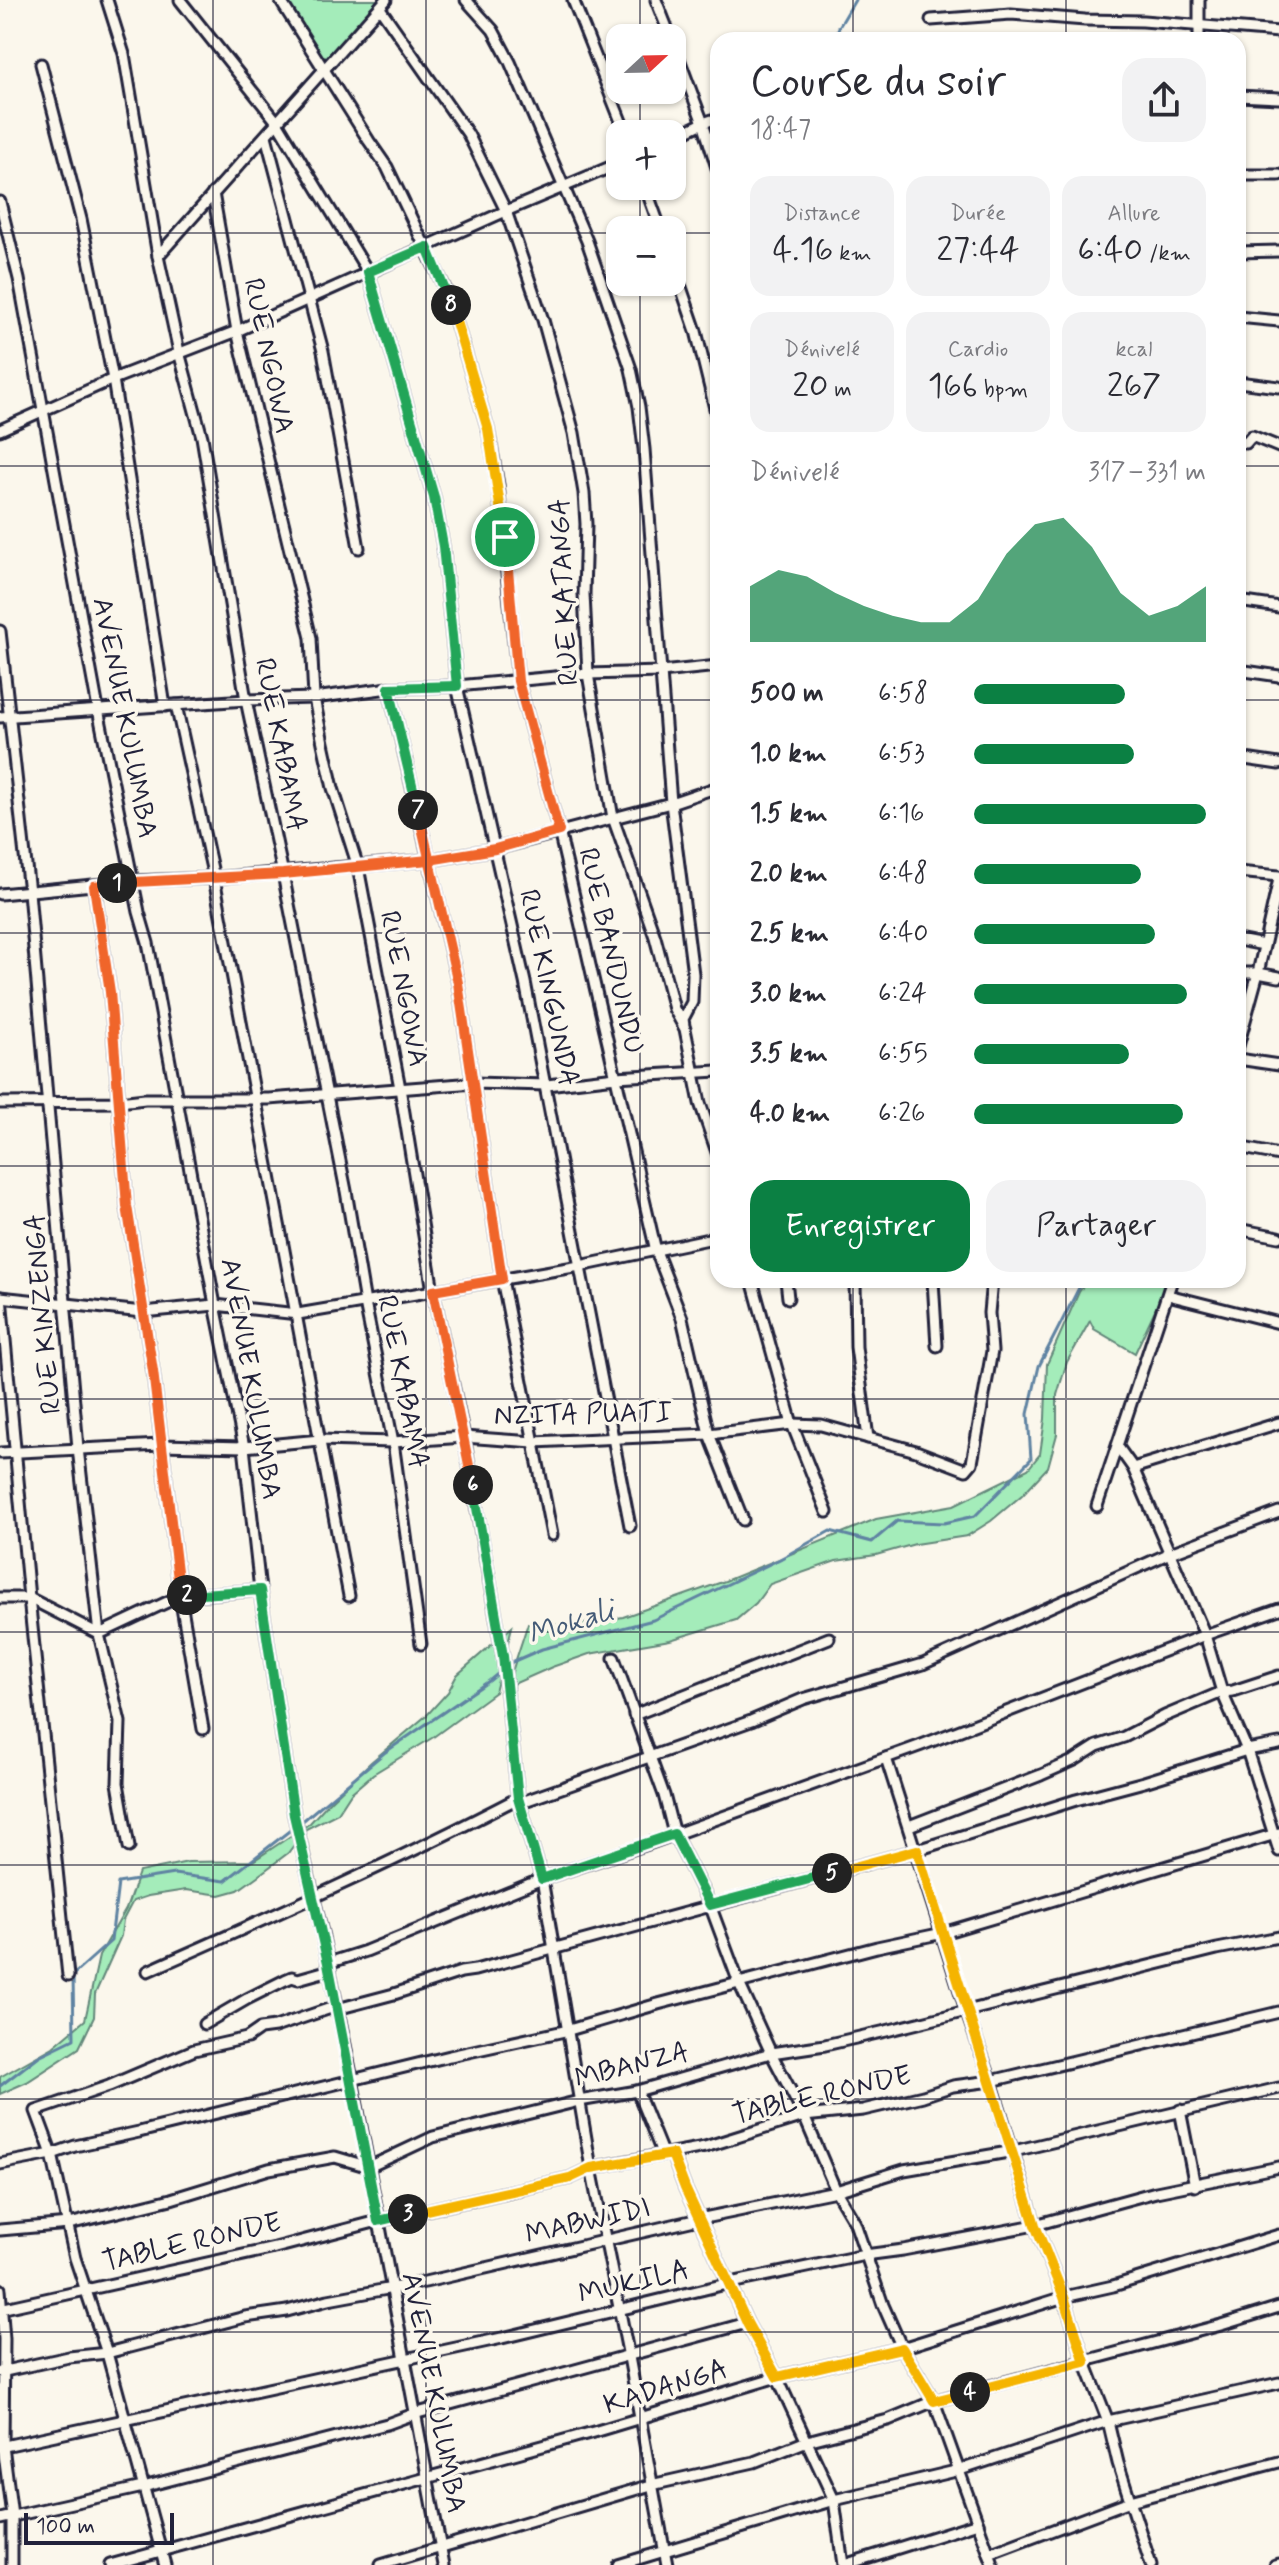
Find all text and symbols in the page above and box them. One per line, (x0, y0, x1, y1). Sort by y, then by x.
north arrow (606, 24, 686, 104)
map controls (606, 24, 686, 296)
text: Course du soir (750, 54, 1006, 112)
button: share (1122, 58, 1206, 142)
text: 18:47 (750, 113, 811, 147)
button: + (606, 120, 686, 200)
text: Distance (783, 200, 861, 228)
text: Durée (950, 200, 1006, 228)
text: Allure (1108, 200, 1160, 228)
button: − (606, 216, 686, 296)
text: 4.16 (773, 228, 833, 273)
text: 27:44 (936, 228, 1020, 273)
text: 6:40 (1077, 228, 1143, 273)
text: km (833, 240, 871, 268)
text: /km (1143, 240, 1191, 268)
street label: RUE NGOWA (233, 275, 303, 437)
pin: 8 (431, 285, 471, 325)
text: 8 (445, 291, 457, 319)
text: Dénivelé (784, 336, 860, 364)
text: Cardio (948, 336, 1008, 364)
text: kcal (1116, 336, 1152, 364)
text: 20 (792, 364, 828, 409)
text: 166 (928, 364, 978, 409)
text: 267 (1107, 364, 1161, 409)
text: m (828, 376, 852, 404)
text: bpm (978, 376, 1028, 404)
text: Dénivelé (750, 456, 840, 490)
text: 317–331 m (1088, 456, 1206, 490)
street label: RUE KATANGA (542, 497, 588, 687)
pin (471, 503, 539, 571)
icon: arrive (483, 515, 527, 559)
street label: AVENUE KULUMBA (82, 594, 166, 842)
street label: RUE KABAMA (245, 655, 315, 835)
text: 500 m (750, 677, 824, 711)
text: 6:58 (878, 677, 928, 711)
text: 1.0 km (750, 737, 827, 771)
text: 6:53 (878, 737, 925, 771)
pin: 7 (398, 790, 438, 830)
text: 7 (411, 796, 425, 824)
text: 1.5 km (750, 797, 828, 831)
text: 6:16 (878, 797, 924, 831)
street label: RUE BANDUNDU (568, 844, 652, 1058)
text: 2.0 km (750, 857, 828, 891)
text: 6:48 (878, 857, 928, 891)
pin: 1 (97, 863, 137, 903)
text: 1 (112, 869, 122, 897)
street label: RUE KINGUNDA (509, 886, 587, 1090)
street label: RUE NGOWA (370, 908, 436, 1070)
text: 2.5 km (750, 917, 829, 951)
text: 6:40 (878, 917, 928, 951)
text: 3.0 km (750, 977, 827, 1011)
text: 6:24 (878, 977, 927, 1011)
text: 3.5 km (750, 1037, 828, 1071)
text: 6:55 (878, 1037, 928, 1071)
text: 4.0 km (750, 1097, 830, 1131)
text: 6:26 (878, 1097, 925, 1131)
button: Enregistrer (750, 1180, 970, 1272)
button: Partager (986, 1180, 1206, 1272)
street label: RUE KINZENGA (17, 1212, 71, 1416)
street label: AVENUE KULUMBA (211, 1255, 289, 1503)
street label: RUE KABAMA (367, 1292, 437, 1472)
street label: NZITA PUATI (494, 1395, 672, 1435)
pin: 6 (453, 1465, 493, 1505)
text: 6 (467, 1471, 479, 1499)
pin: 2 (167, 1575, 207, 1615)
text: 2 (182, 1581, 192, 1609)
water label: Mokali (523, 1590, 623, 1655)
pin: 5 (812, 1853, 852, 1893)
text: 5 (825, 1859, 839, 1887)
street label: MBANZA (571, 2034, 693, 2098)
street label: TABLE RONDE (729, 2057, 915, 2135)
street label: MABWIDI (522, 2190, 654, 2254)
pin: 3 (388, 2194, 428, 2234)
text: 3 (403, 2200, 413, 2228)
street label: TABLE RONDE (99, 2204, 285, 2282)
street label: MUKILA (575, 2252, 693, 2314)
street label: AVENUE KULUMBA (391, 2269, 475, 2517)
street label: KADANGA (599, 2352, 733, 2424)
pin: 4 (950, 2372, 990, 2412)
text: 4 (964, 2378, 976, 2406)
scale bar (24, 2509, 174, 2545)
text: 100 m (36, 2513, 95, 2541)

